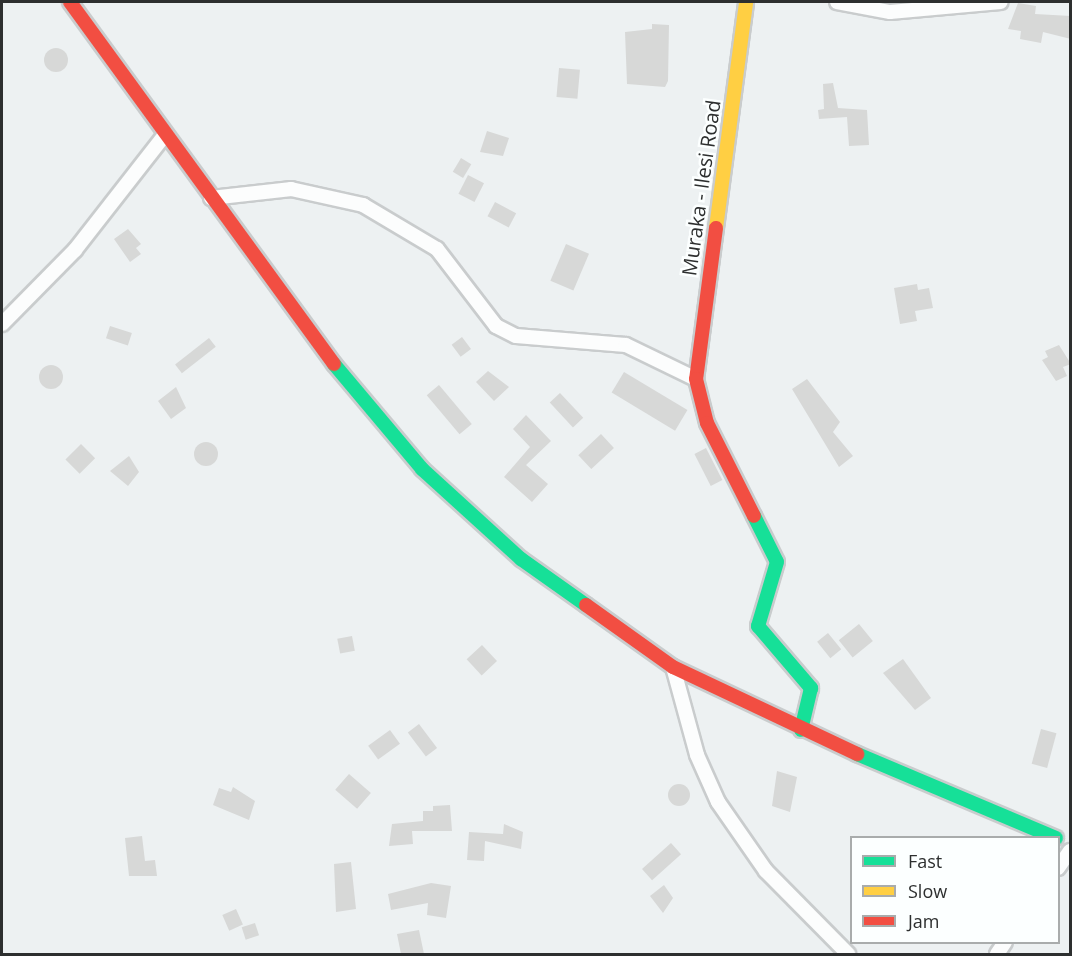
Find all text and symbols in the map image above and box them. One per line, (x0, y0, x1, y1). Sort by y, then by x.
street label: Muraka - Ilesi Road (677, 99, 725, 277)
legend (850, 836, 1060, 944)
text: Fast (908, 849, 942, 873)
text: Slow (908, 879, 947, 903)
text: Jam (908, 909, 940, 933)

